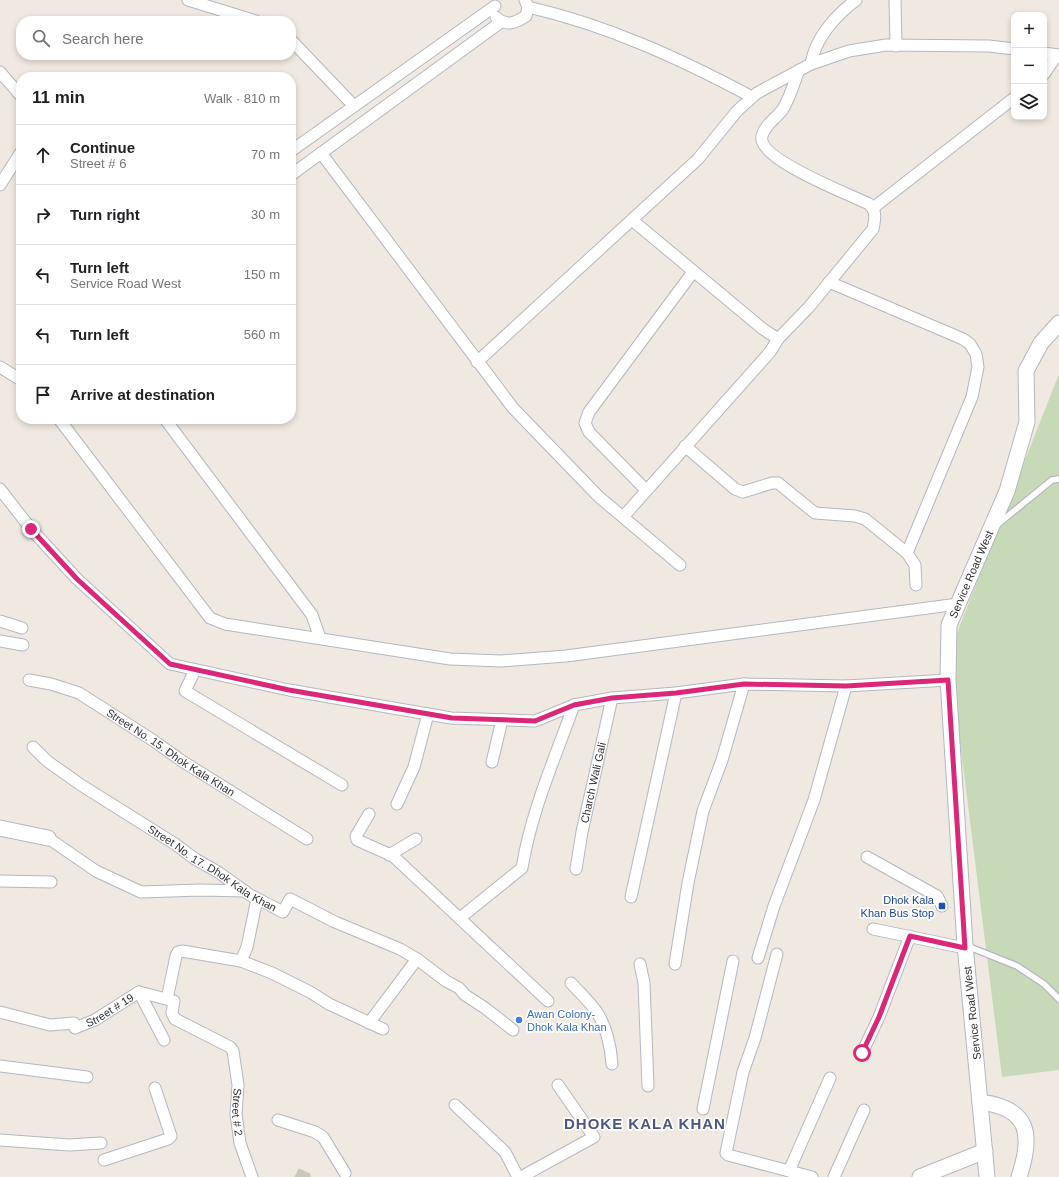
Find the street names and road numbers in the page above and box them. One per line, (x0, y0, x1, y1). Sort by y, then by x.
street label: Service Road West (947, 529, 995, 620)
street label: Street No. 15. Dhok Kala Khan (104, 706, 237, 798)
street label: Charch Wali Gali (578, 741, 608, 824)
street label: Street No. 17. Dhok Kala Khan (146, 823, 279, 914)
street label: Service Road West (961, 966, 983, 1060)
street label: Street # 19 (84, 991, 136, 1029)
street label: Street # 2 (230, 1088, 245, 1137)

